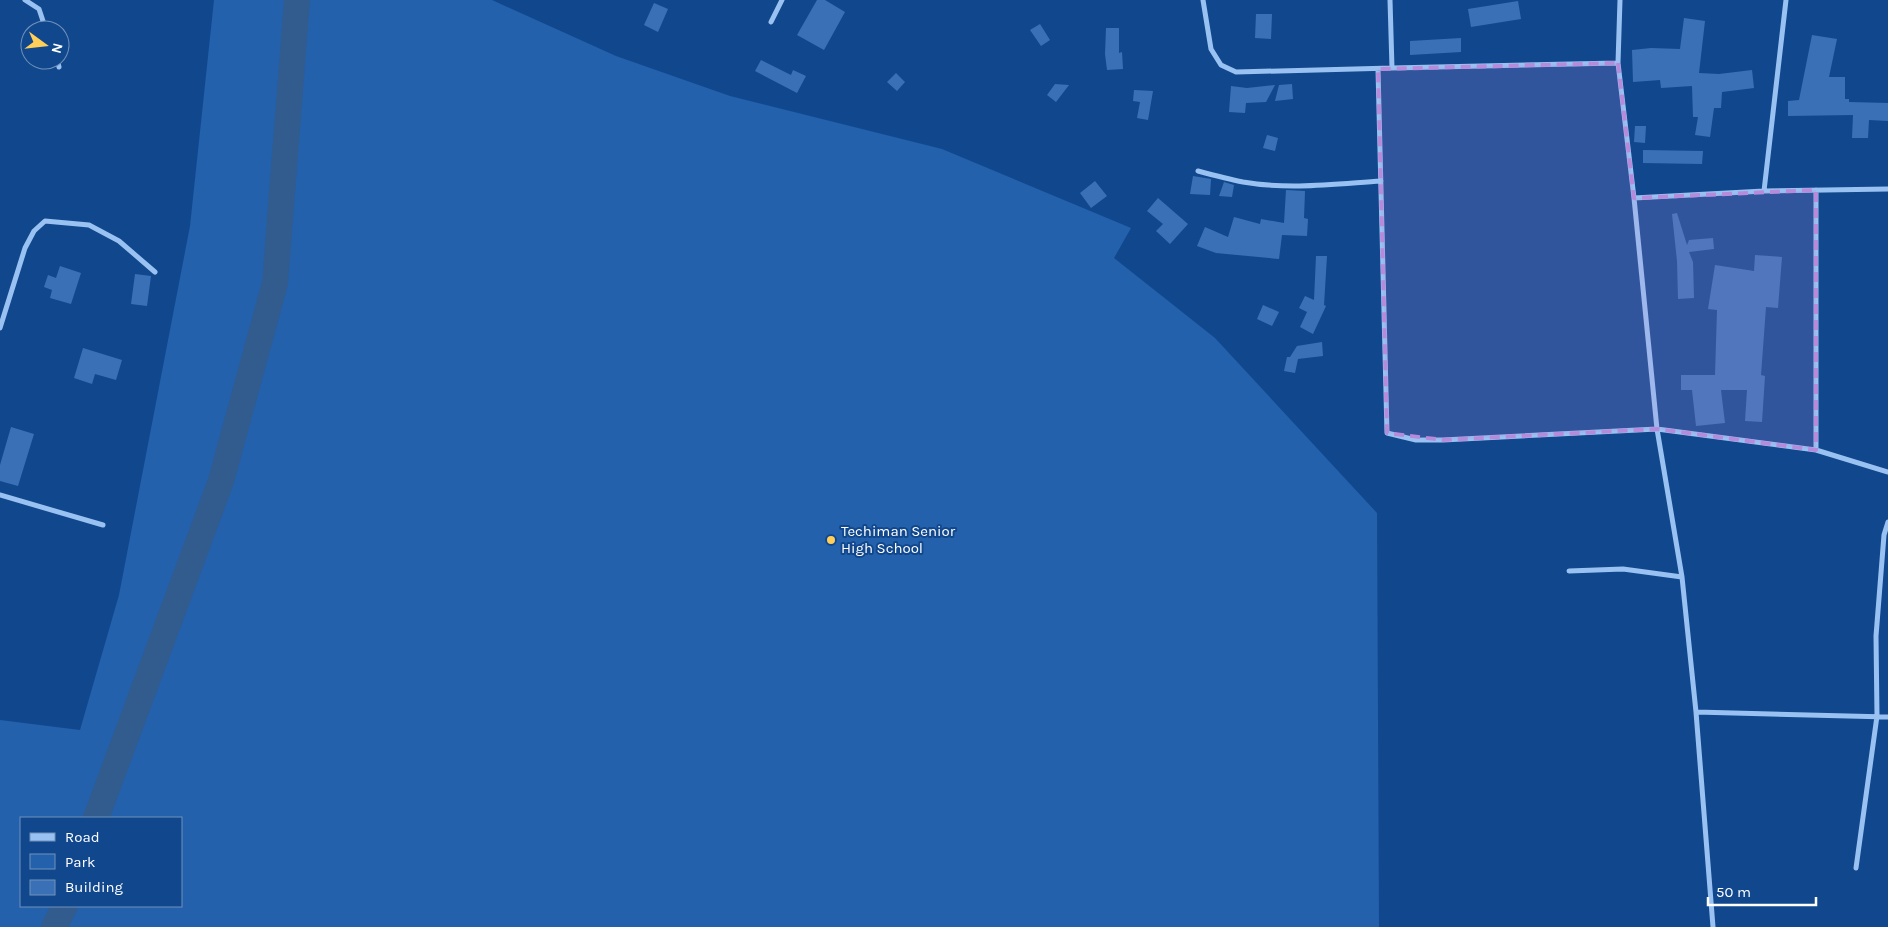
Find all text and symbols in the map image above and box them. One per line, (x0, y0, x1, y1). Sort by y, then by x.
north arrow (20, 20, 70, 70)
text: N (48, 41, 67, 55)
place label: Techiman Senior High School (841, 522, 956, 557)
marker: Techiman Senior High School (825, 534, 837, 546)
legend (20, 817, 182, 907)
text: Road (65, 828, 100, 846)
text: Park (65, 853, 95, 871)
scale bar (1708, 874, 1816, 906)
text: Building (65, 878, 123, 896)
text: 50 m (1716, 883, 1751, 901)

